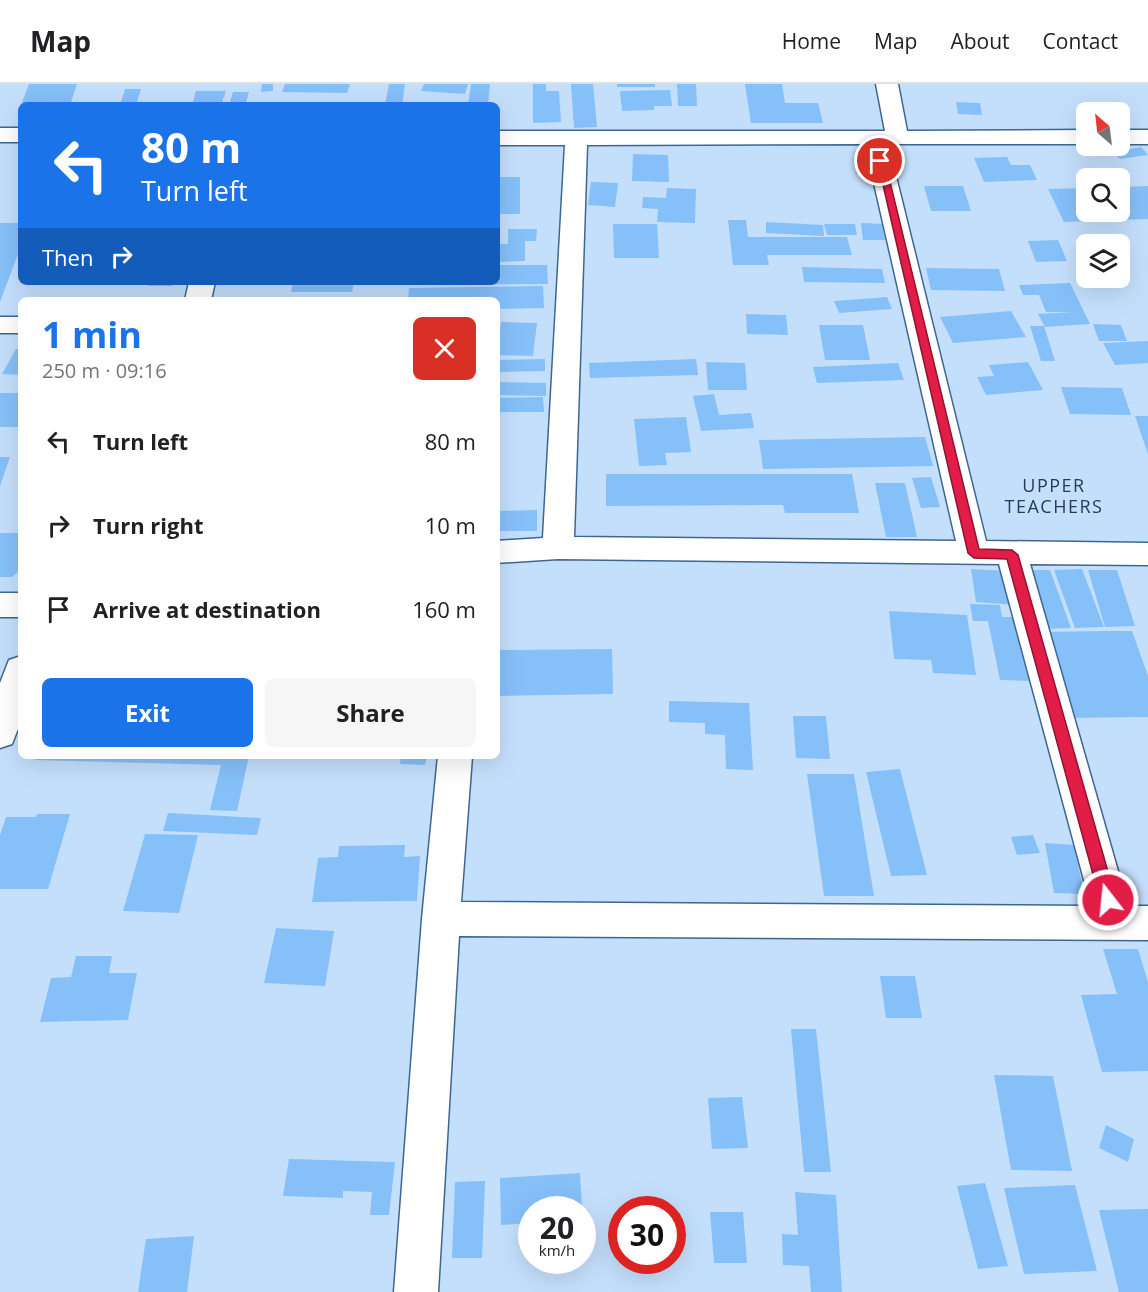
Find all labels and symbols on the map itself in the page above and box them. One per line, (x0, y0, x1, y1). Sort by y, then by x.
north arrow (1076, 102, 1130, 156)
pin (854, 135, 905, 186)
district label: UPPER TEACHERS (1005, 473, 1103, 518)
position arrow (1076, 868, 1140, 932)
speed limit sign: 30 (608, 1196, 686, 1274)

